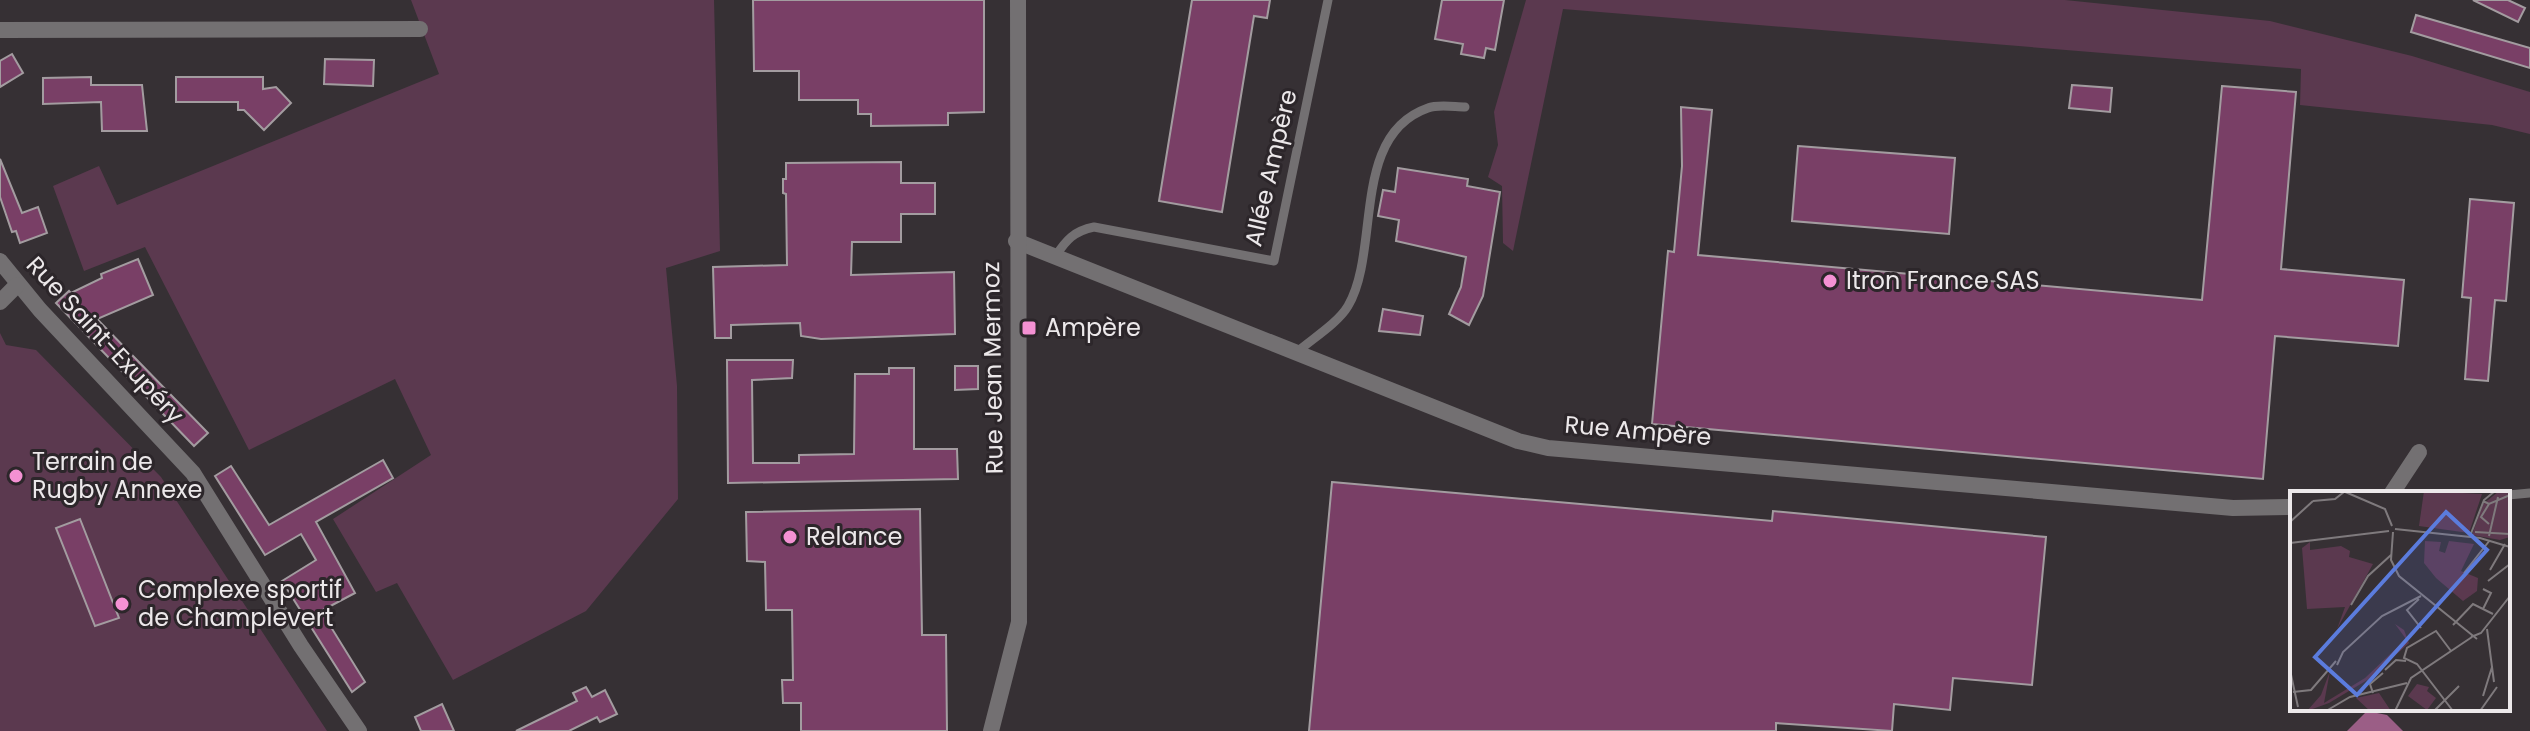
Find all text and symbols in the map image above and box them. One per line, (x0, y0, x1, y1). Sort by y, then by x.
street label: Allée Ampère (1236, 86, 1305, 250)
street label: Rue Saint-Exupéry (19, 249, 192, 431)
street label: Rue Jean Mermoz (974, 262, 1011, 474)
place label: Itron France SAS (1846, 264, 2040, 297)
marker: Itron France SAS (1821, 272, 1839, 290)
place label: Ampère (1045, 311, 1141, 344)
marker: Ampère (1020, 319, 1038, 337)
street label: Rue Ampère (1563, 408, 1713, 453)
place label: Terrain de Rugby Annexe (32, 445, 202, 506)
marker: Terrain de Rugby Annexe (7, 467, 25, 485)
inset map (2290, 491, 2510, 711)
place label: Relance (806, 520, 902, 553)
marker: Relance (781, 528, 799, 546)
place label: Complexe sportif de Champlevert (138, 573, 342, 634)
marker: Complexe sportif de Champlevert (113, 595, 131, 613)

